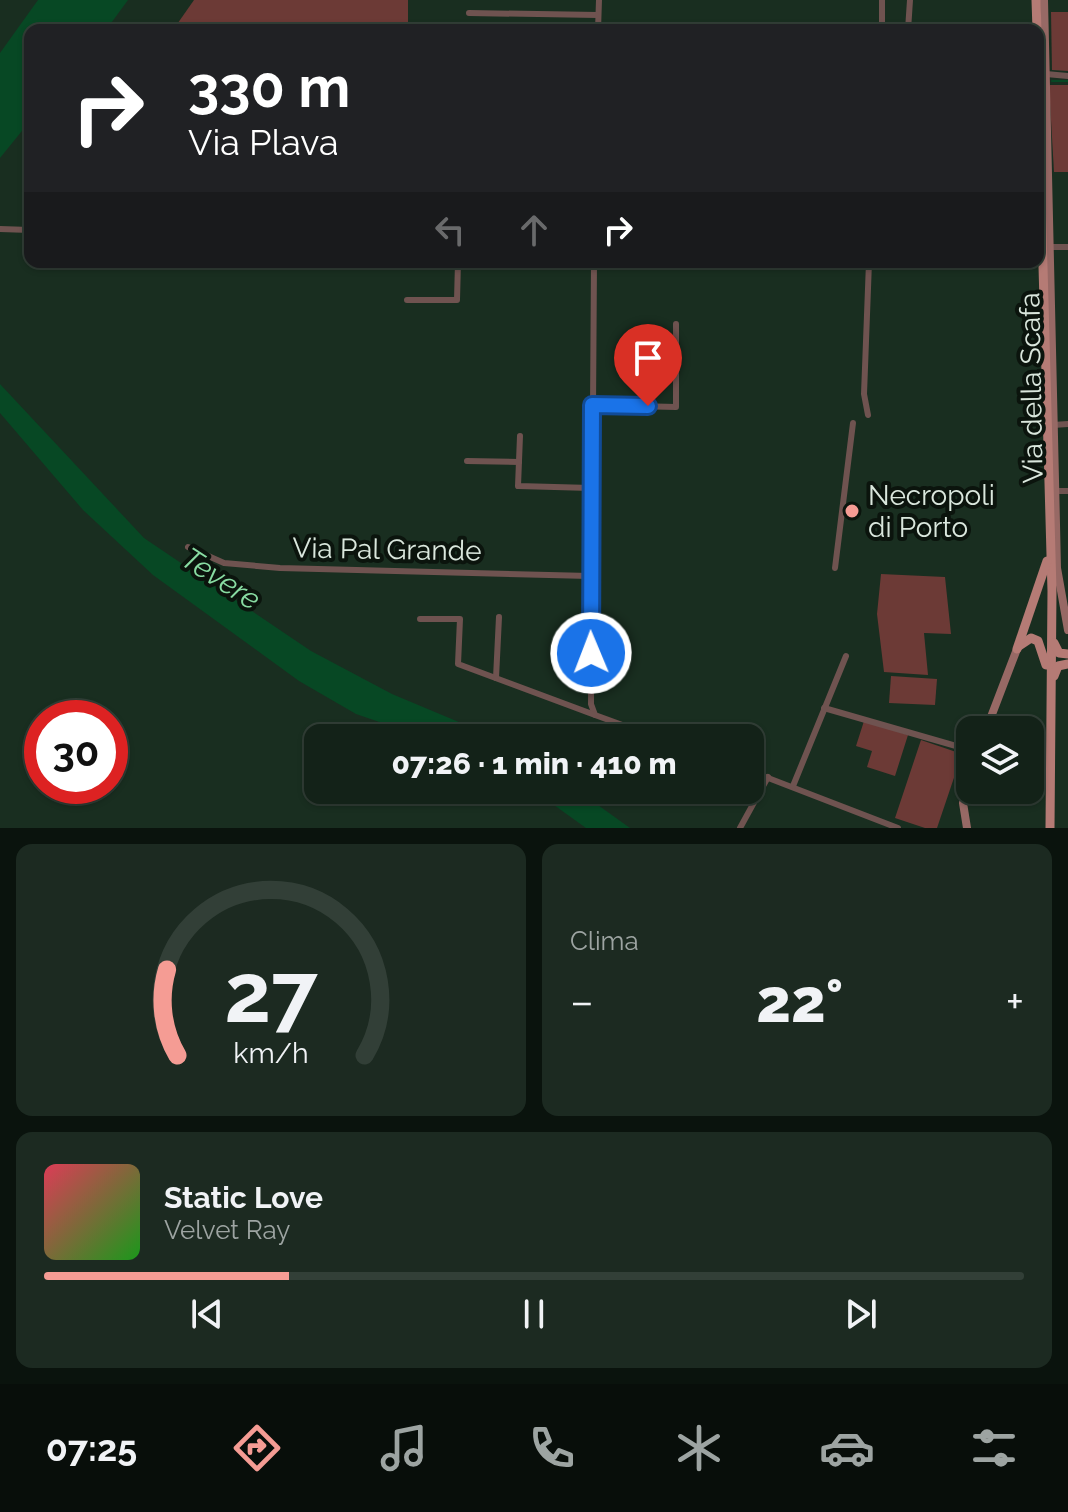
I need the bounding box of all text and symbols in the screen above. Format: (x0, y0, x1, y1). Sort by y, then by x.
text: 330 m (188, 54, 350, 120)
icon: right (56, 56, 160, 160)
text: Via Plava (188, 121, 339, 163)
icon: left (428, 208, 472, 252)
icon: ahead (512, 208, 556, 252)
icon: right (596, 208, 640, 252)
street label: Via della Scafa (1013, 292, 1050, 484)
pin (614, 324, 682, 406)
icon: arrive (626, 336, 670, 380)
place label: Necropoli di Porto (868, 479, 995, 544)
marker: Necropoli di Porto (843, 502, 861, 520)
street label: Via Pal Grande (292, 531, 482, 568)
water label: Tevere (175, 540, 267, 617)
position arrow (549, 611, 633, 695)
speed limit sign: 30 (24, 700, 128, 804)
map controls (956, 716, 1044, 804)
button: layers (956, 716, 1044, 804)
text: 07:26 · 1 min · 410 m (391, 746, 677, 781)
text: Clima (570, 926, 639, 956)
text: 27 (224, 944, 318, 1041)
text: 22° (756, 966, 843, 1036)
text: − (570, 976, 594, 1027)
text: + (1006, 976, 1024, 1027)
text: km/h (233, 1036, 309, 1070)
text: Static Love (164, 1180, 323, 1215)
text: Velvet Ray (164, 1215, 290, 1245)
icon: previous (185, 1292, 229, 1336)
icon: pause (512, 1292, 556, 1336)
icon: next (839, 1292, 883, 1336)
icon: directions (229, 1420, 285, 1476)
icon: music (376, 1420, 432, 1476)
icon: phone (524, 1420, 580, 1476)
icon: climate (671, 1420, 727, 1476)
icon: car (819, 1420, 875, 1476)
icon: filters (966, 1420, 1022, 1476)
text: 07:25 (46, 1427, 137, 1469)

